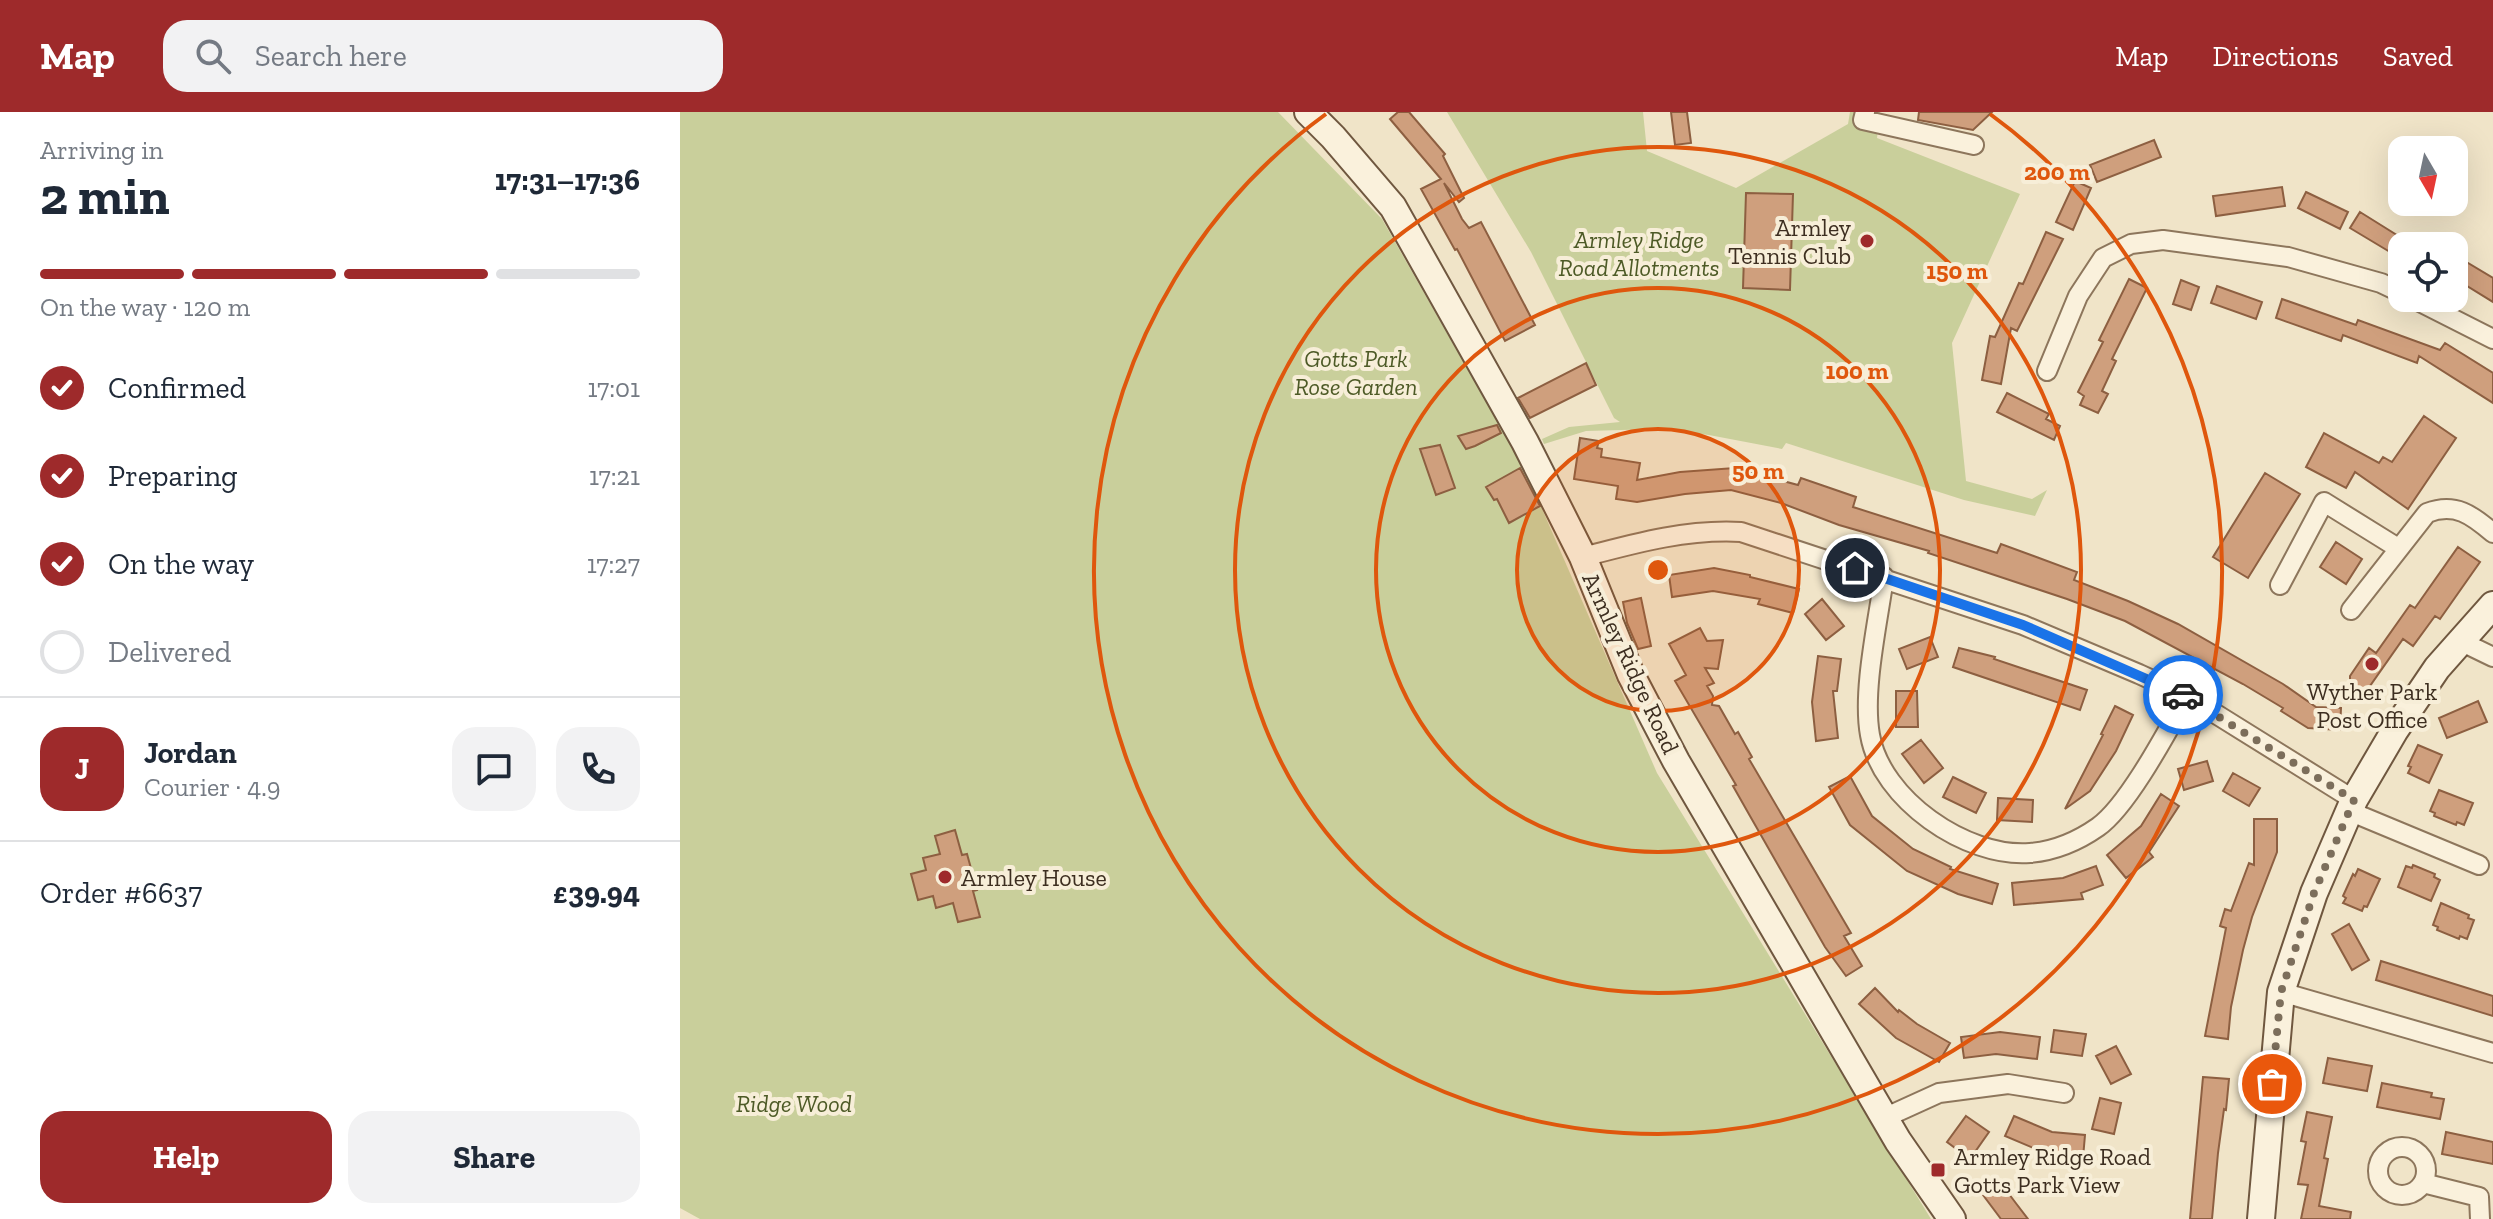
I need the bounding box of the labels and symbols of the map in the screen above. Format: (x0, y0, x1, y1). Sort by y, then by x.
north arrow (2388, 136, 2468, 216)
text: 200 m (2024, 157, 2090, 186)
place label: Armley Tennis Club (1728, 213, 1852, 270)
park label: Armley Ridge Road Allotments (1558, 225, 1720, 282)
marker: Armley Tennis Club (1858, 232, 1876, 250)
text: 150 m (1926, 256, 1988, 285)
park label: Gotts Park Rose Garden (1294, 344, 1418, 401)
text: 100 m (1826, 356, 1888, 385)
text: 50 m (1732, 456, 1784, 485)
pin (1821, 534, 1889, 602)
centre of rings (1644, 556, 1672, 584)
street label: Armley Ridge Road (1576, 568, 1686, 758)
courier (2143, 655, 2223, 735)
marker: Wyther Park Post Office (2363, 655, 2381, 673)
place label: Wyther Park Post Office (2307, 677, 2438, 734)
place label: Armley House (961, 863, 1107, 892)
marker: Armley House (936, 868, 954, 886)
pin (2238, 1050, 2306, 1118)
park label: Ridge Wood (736, 1089, 852, 1118)
place label: Armley Ridge Road Gotts Park View (1954, 1142, 2151, 1199)
marker: Armley Ridge Road Gotts Park View (1929, 1161, 1947, 1179)

